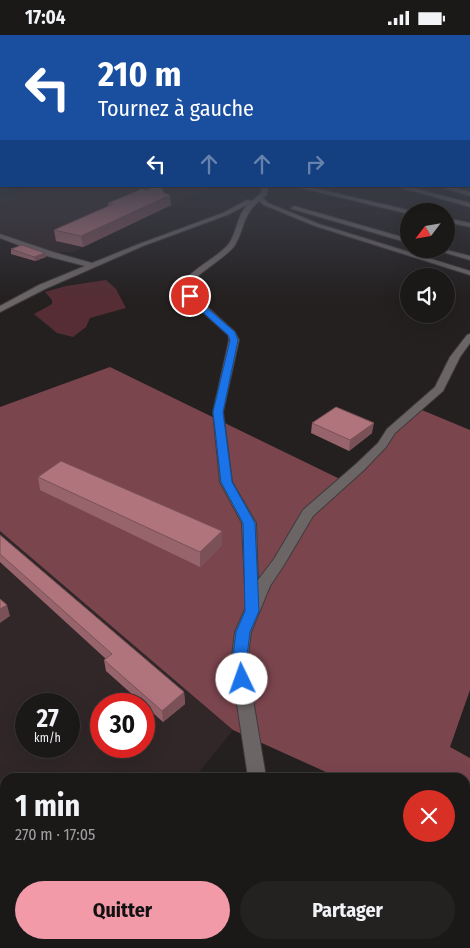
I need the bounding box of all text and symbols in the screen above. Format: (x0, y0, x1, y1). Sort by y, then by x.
text: 17:04 (25, 6, 66, 29)
text: 210 m (98, 53, 182, 95)
icon: left (15, 55, 80, 120)
text: Tournez à gauche (98, 95, 254, 122)
icon: left (142, 150, 170, 178)
icon: ahead (195, 150, 223, 178)
icon: ahead (248, 150, 276, 178)
icon: right (301, 150, 329, 178)
north arrow (400, 203, 455, 257)
map controls (400, 203, 455, 323)
button: sound (400, 268, 455, 323)
pin (169, 275, 211, 317)
icon: arrive (176, 282, 204, 310)
position arrow (215, 652, 267, 704)
speed limit sign: 30 (90, 693, 155, 758)
text: 27 (36, 704, 59, 734)
text: km/h (34, 731, 61, 745)
text: 1 min (15, 788, 80, 824)
button: close (403, 790, 455, 842)
text: 270 m · 17:05 (15, 825, 95, 844)
button: Quitter (15, 881, 230, 939)
button: Partager (240, 881, 455, 939)

